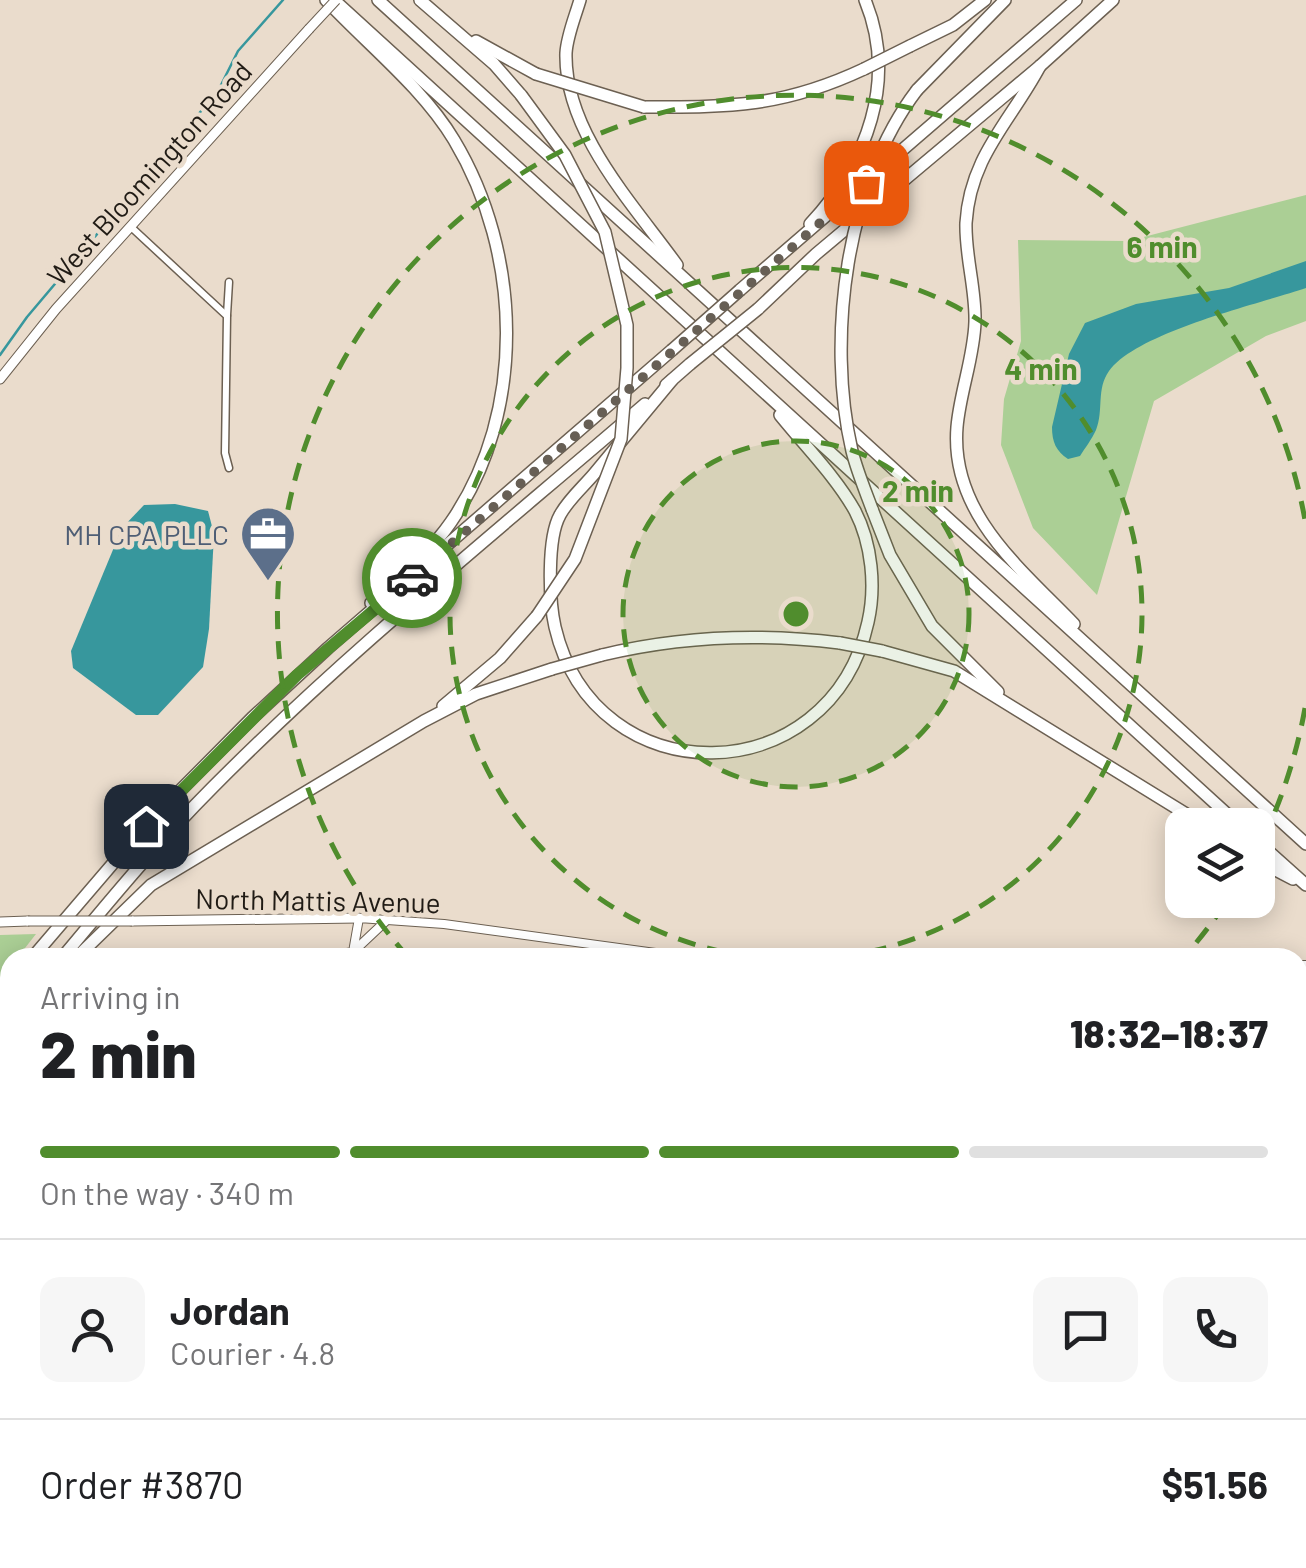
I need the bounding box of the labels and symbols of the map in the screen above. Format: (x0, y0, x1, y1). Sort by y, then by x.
street label: West Bloomington Road (39, 54, 259, 292)
pin (824, 141, 909, 226)
text: 6 min (1126, 228, 1198, 264)
text: 4 min (1004, 350, 1078, 386)
text: 2 min (882, 472, 954, 508)
office icon: MH CPA PLLC (238, 504, 298, 583)
place label: MH CPA PLLC (64, 517, 229, 551)
courier (362, 528, 462, 628)
centre of rings (778, 596, 814, 632)
pin (104, 784, 189, 869)
street label: North Mattis Avenue (195, 881, 441, 919)

